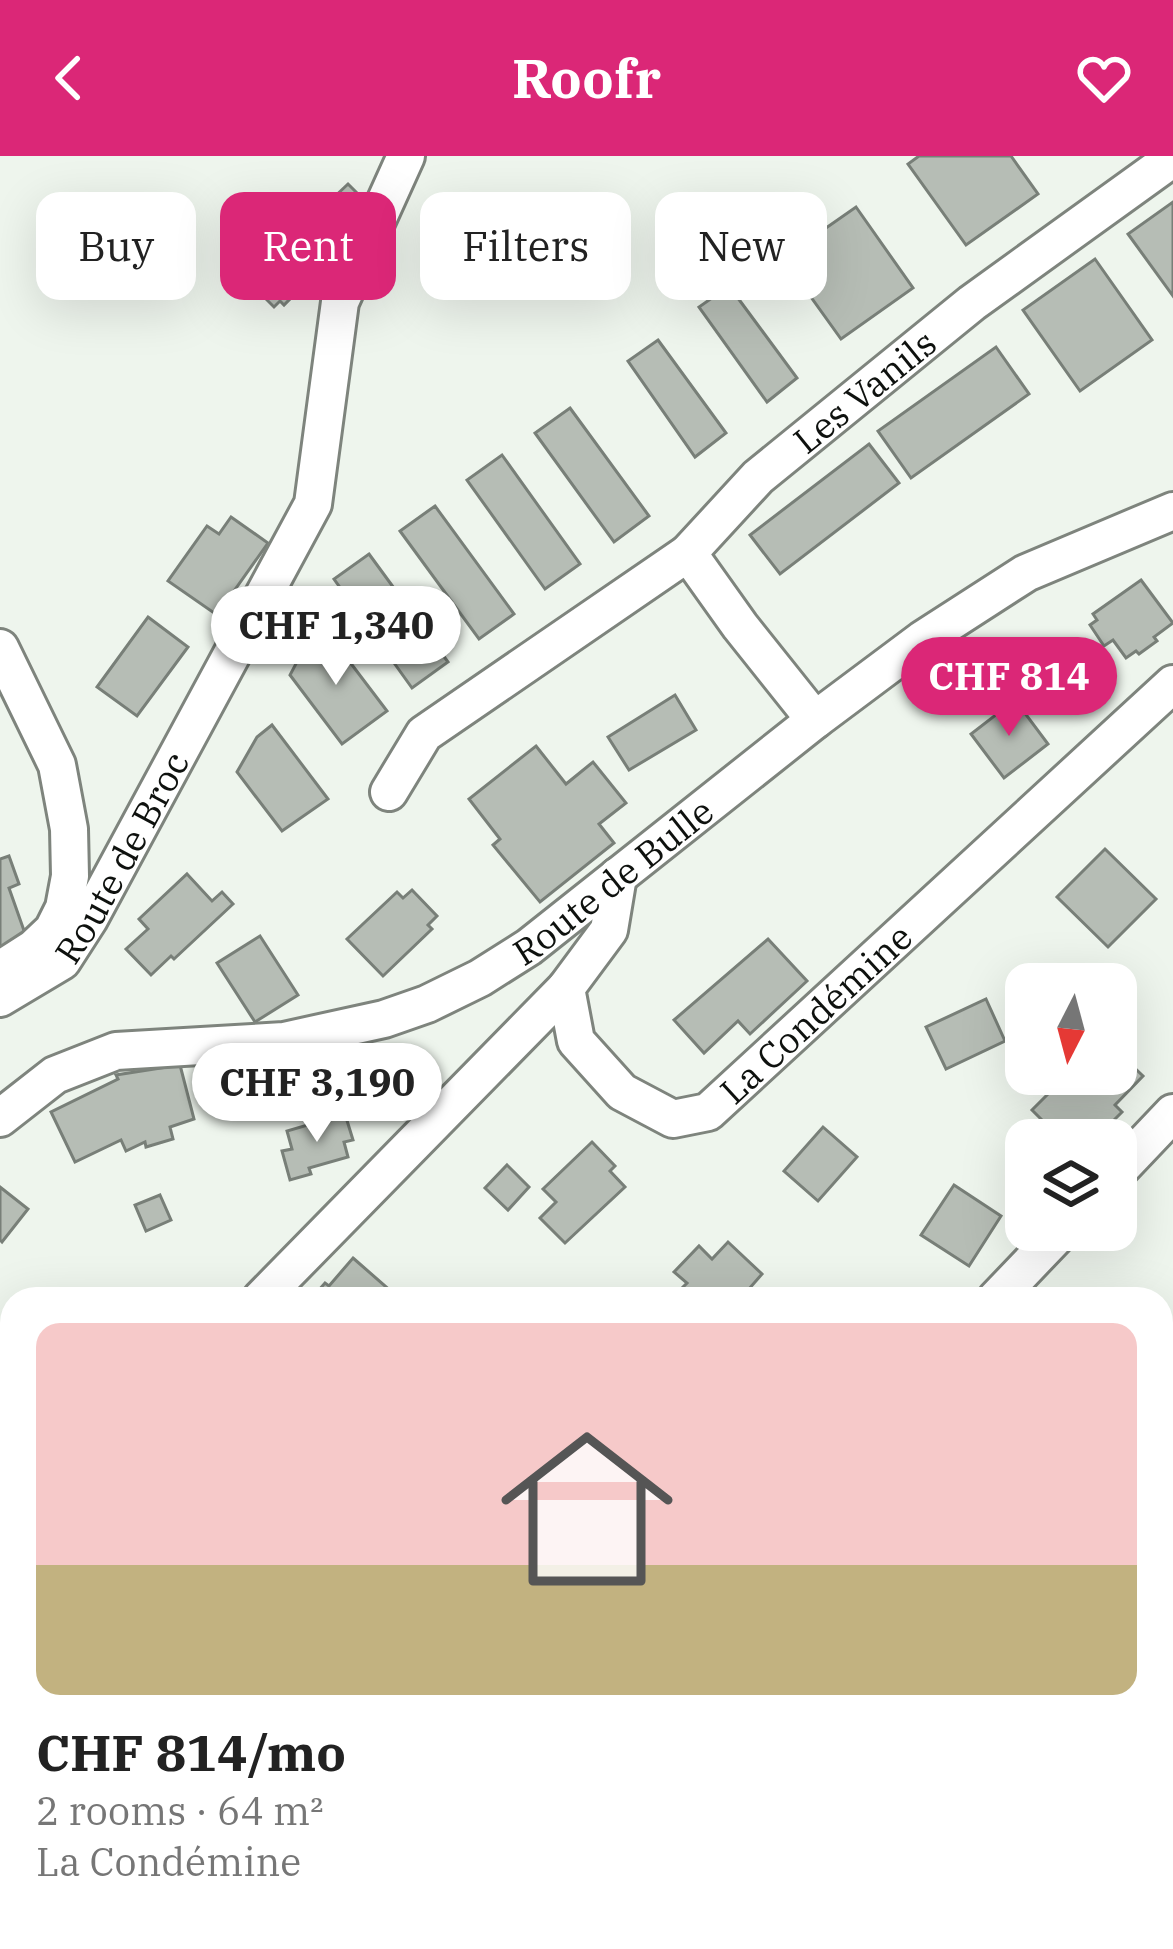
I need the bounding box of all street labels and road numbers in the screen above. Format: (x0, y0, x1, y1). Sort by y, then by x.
street label: Les Vanils (783, 319, 945, 463)
street label: Route de Broc (43, 743, 199, 972)
street label: Route de Bulle (504, 787, 722, 975)
street label: La Condémine (709, 913, 921, 1113)

